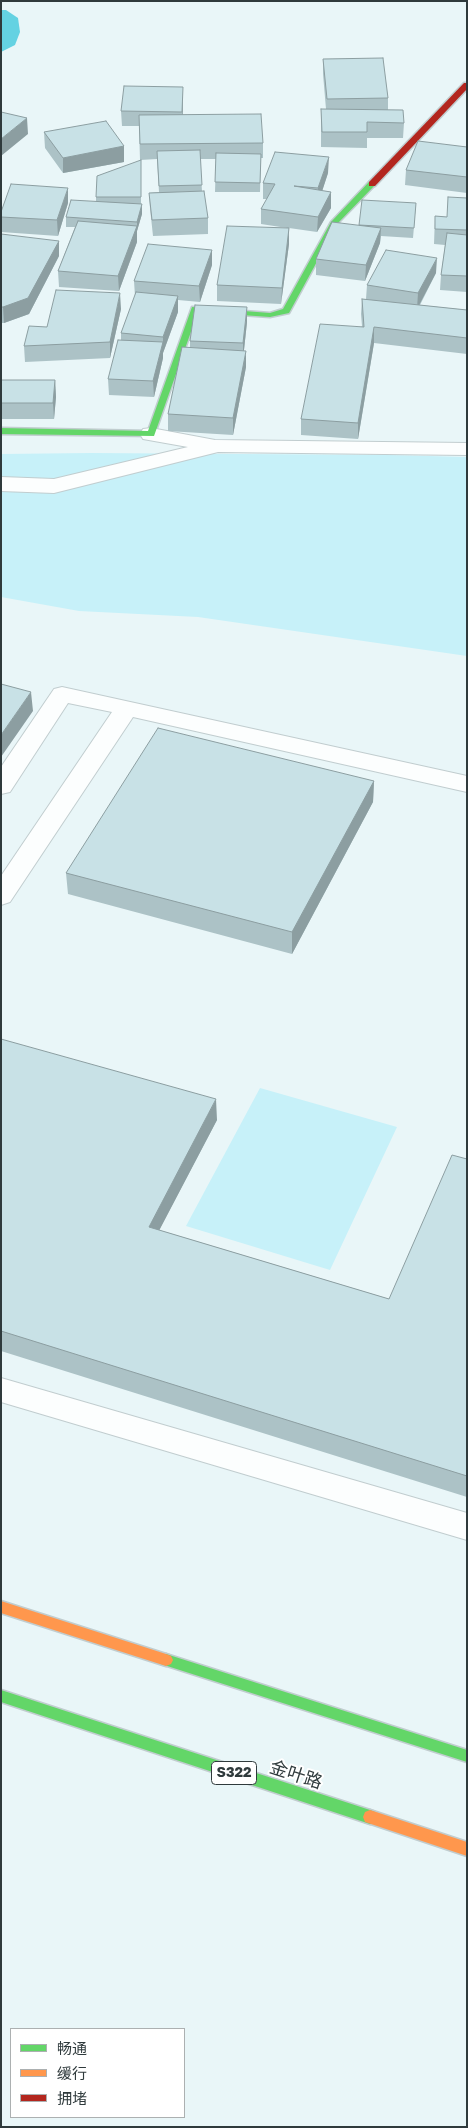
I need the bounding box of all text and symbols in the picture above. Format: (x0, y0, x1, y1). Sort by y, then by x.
street label: 金叶路 (267, 1756, 325, 1794)
road number: S322 (212, 1762, 256, 1785)
legend (10, 2028, 185, 2118)
text: 畅通 (57, 2039, 87, 2057)
text: 缓行 (57, 2064, 87, 2082)
text: 拥堵 (57, 2089, 87, 2107)

